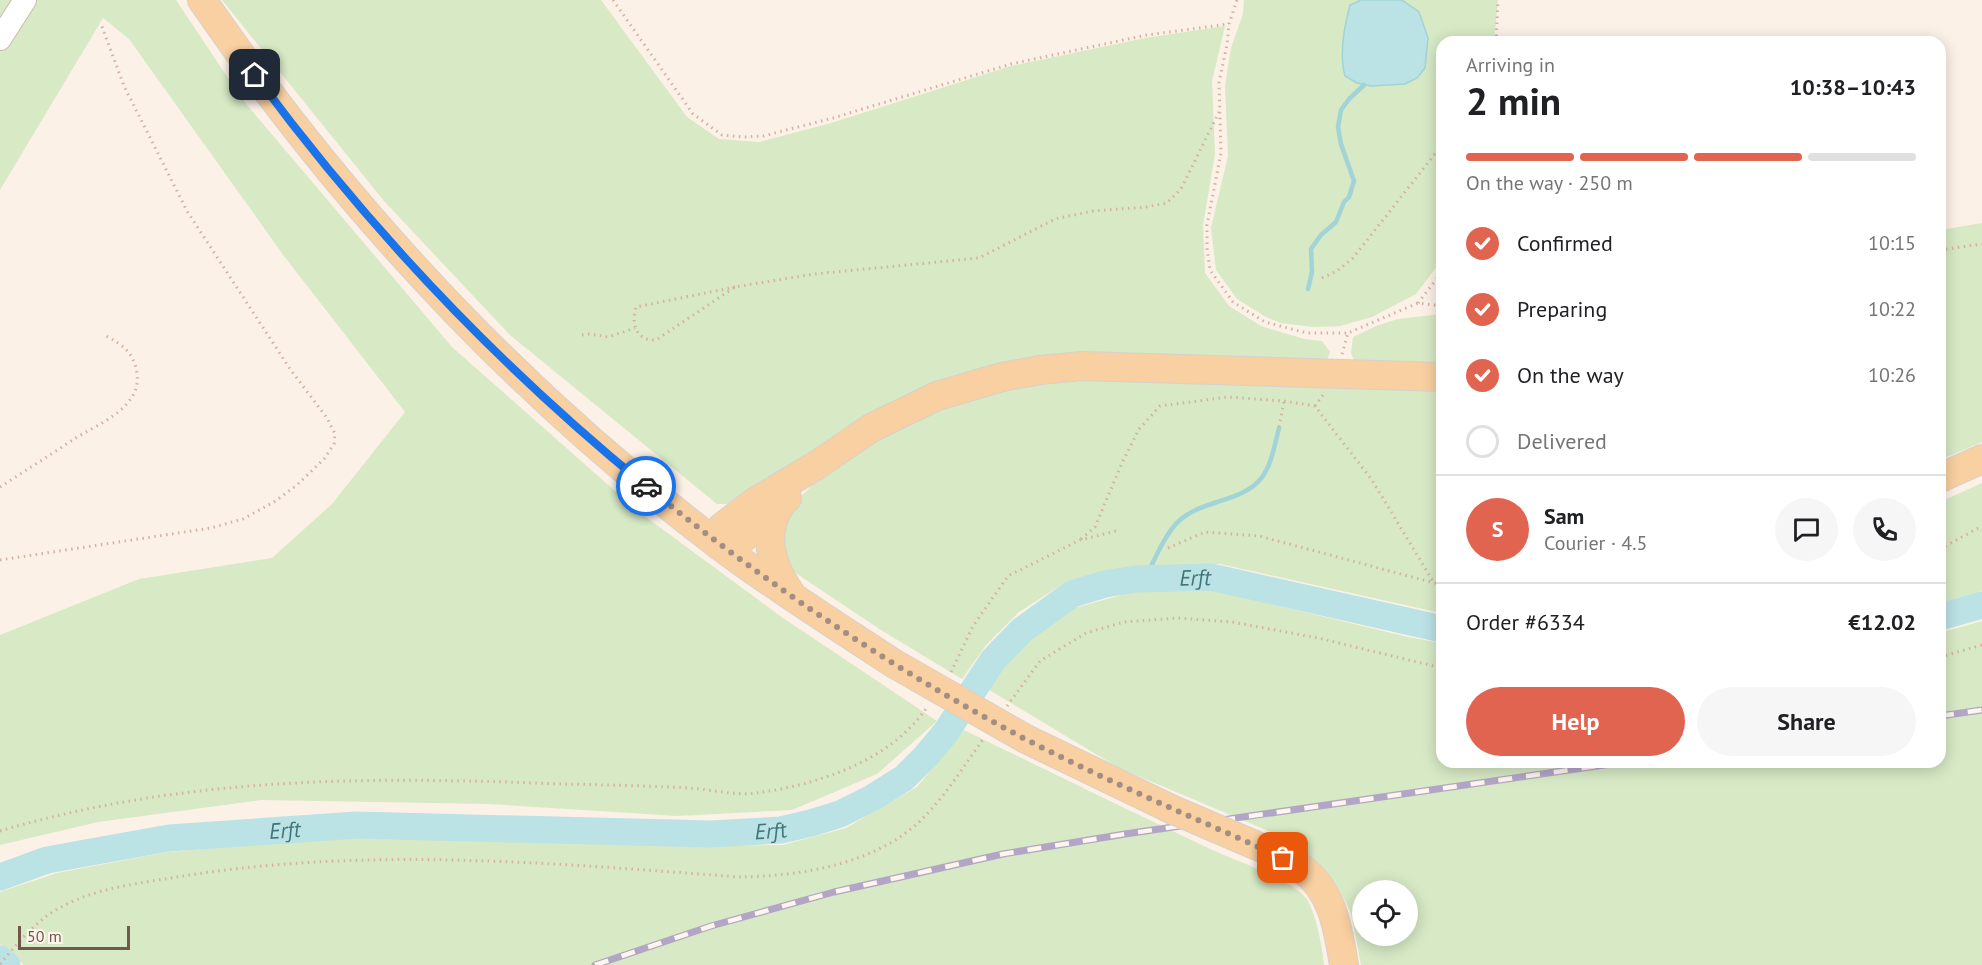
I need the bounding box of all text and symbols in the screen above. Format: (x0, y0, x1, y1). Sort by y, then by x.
pin (229, 49, 280, 100)
text: Arriving in (1466, 52, 1555, 78)
icon: home (238, 58, 271, 91)
text: 10:38–10:43 (1790, 73, 1916, 101)
text: 2 min (1466, 75, 1561, 126)
text: On the way · 250 m (1466, 170, 1633, 196)
icon: check (1466, 227, 1499, 260)
text: Confirmed (1517, 229, 1613, 257)
text: 10:15 (1868, 230, 1916, 256)
icon: check (1466, 293, 1499, 326)
text: Preparing (1517, 295, 1607, 323)
text: 10:22 (1868, 296, 1916, 322)
icon: check (1466, 359, 1499, 392)
text: On the way (1517, 361, 1624, 389)
text: 10:26 (1868, 362, 1916, 388)
text: Delivered (1517, 427, 1607, 455)
courier (616, 456, 676, 516)
icon: car (630, 470, 663, 503)
button: chat (1775, 498, 1838, 561)
button: phone (1853, 498, 1916, 561)
text: Sam (1544, 502, 1584, 530)
text: S (1492, 515, 1503, 543)
text: Courier · 4.5 (1544, 530, 1647, 556)
water label: Erft (1179, 563, 1213, 592)
text: Order #6334 (1466, 608, 1585, 636)
text: €12.02 (1848, 608, 1916, 636)
button: Help (1466, 687, 1685, 756)
button: Share (1697, 687, 1916, 756)
water label: Erft (268, 815, 303, 845)
water label: Erft (754, 815, 790, 845)
pin (1257, 832, 1308, 883)
icon: bag (1266, 841, 1299, 874)
map controls (1352, 880, 1418, 946)
button: locate (1352, 880, 1418, 946)
scale bar (18, 923, 130, 950)
text: 50 m (27, 926, 62, 946)

